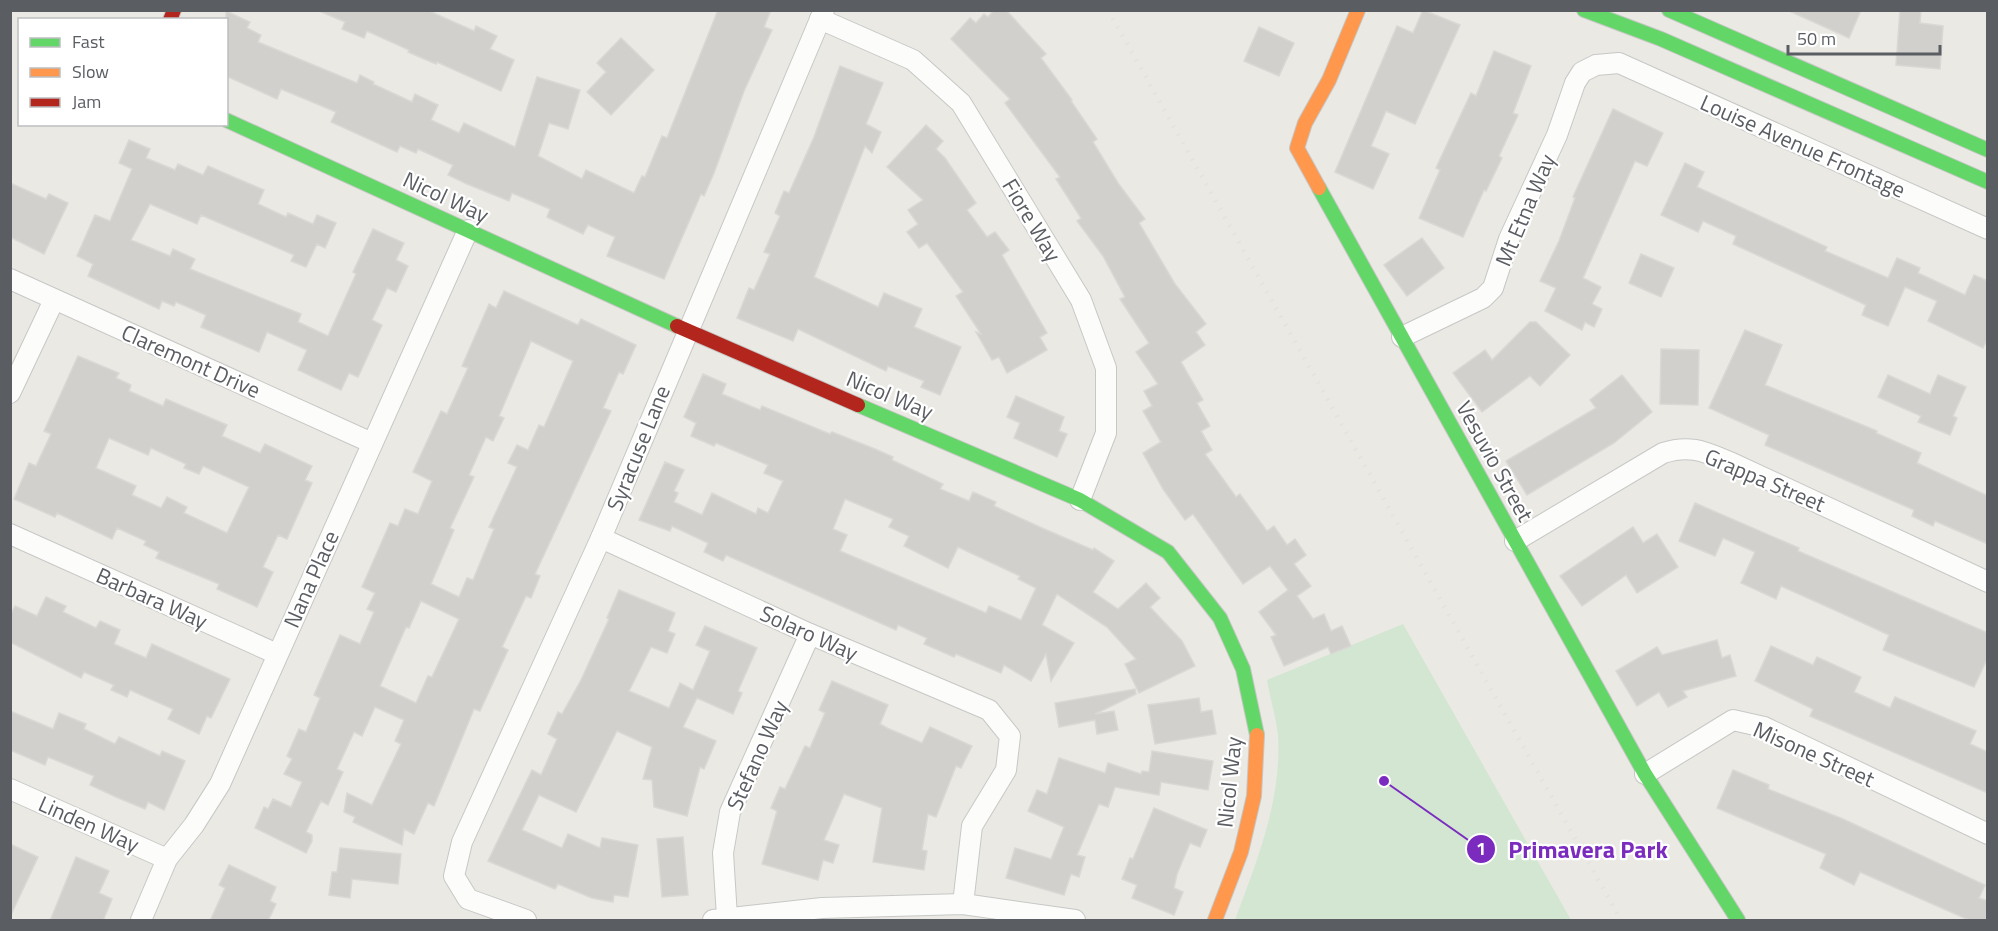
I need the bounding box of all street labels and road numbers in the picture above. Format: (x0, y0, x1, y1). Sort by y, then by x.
street label: Louise Avenue Frontage (1695, 85, 1911, 207)
street label: Mt Etna Way (1486, 148, 1564, 271)
street label: Nicol Way (397, 162, 495, 232)
street label: Fiore Way (994, 172, 1070, 269)
street label: Claremont Drive (116, 315, 266, 407)
street label: Nicol Way (841, 361, 939, 429)
street label: Syracuse Lane (597, 380, 679, 516)
street label: Vesuvio Street (1448, 394, 1542, 528)
street label: Grappa Street (1699, 439, 1831, 521)
street label: Nana Place (274, 525, 348, 633)
street label: Barbara Way (91, 558, 214, 638)
street label: Solaro Way (754, 596, 864, 670)
street label: Stefano Way (718, 694, 797, 816)
street label: Misone Street (1748, 712, 1880, 796)
street label: Nicol Way (1207, 734, 1251, 829)
street label: Linden Way (33, 787, 145, 861)

